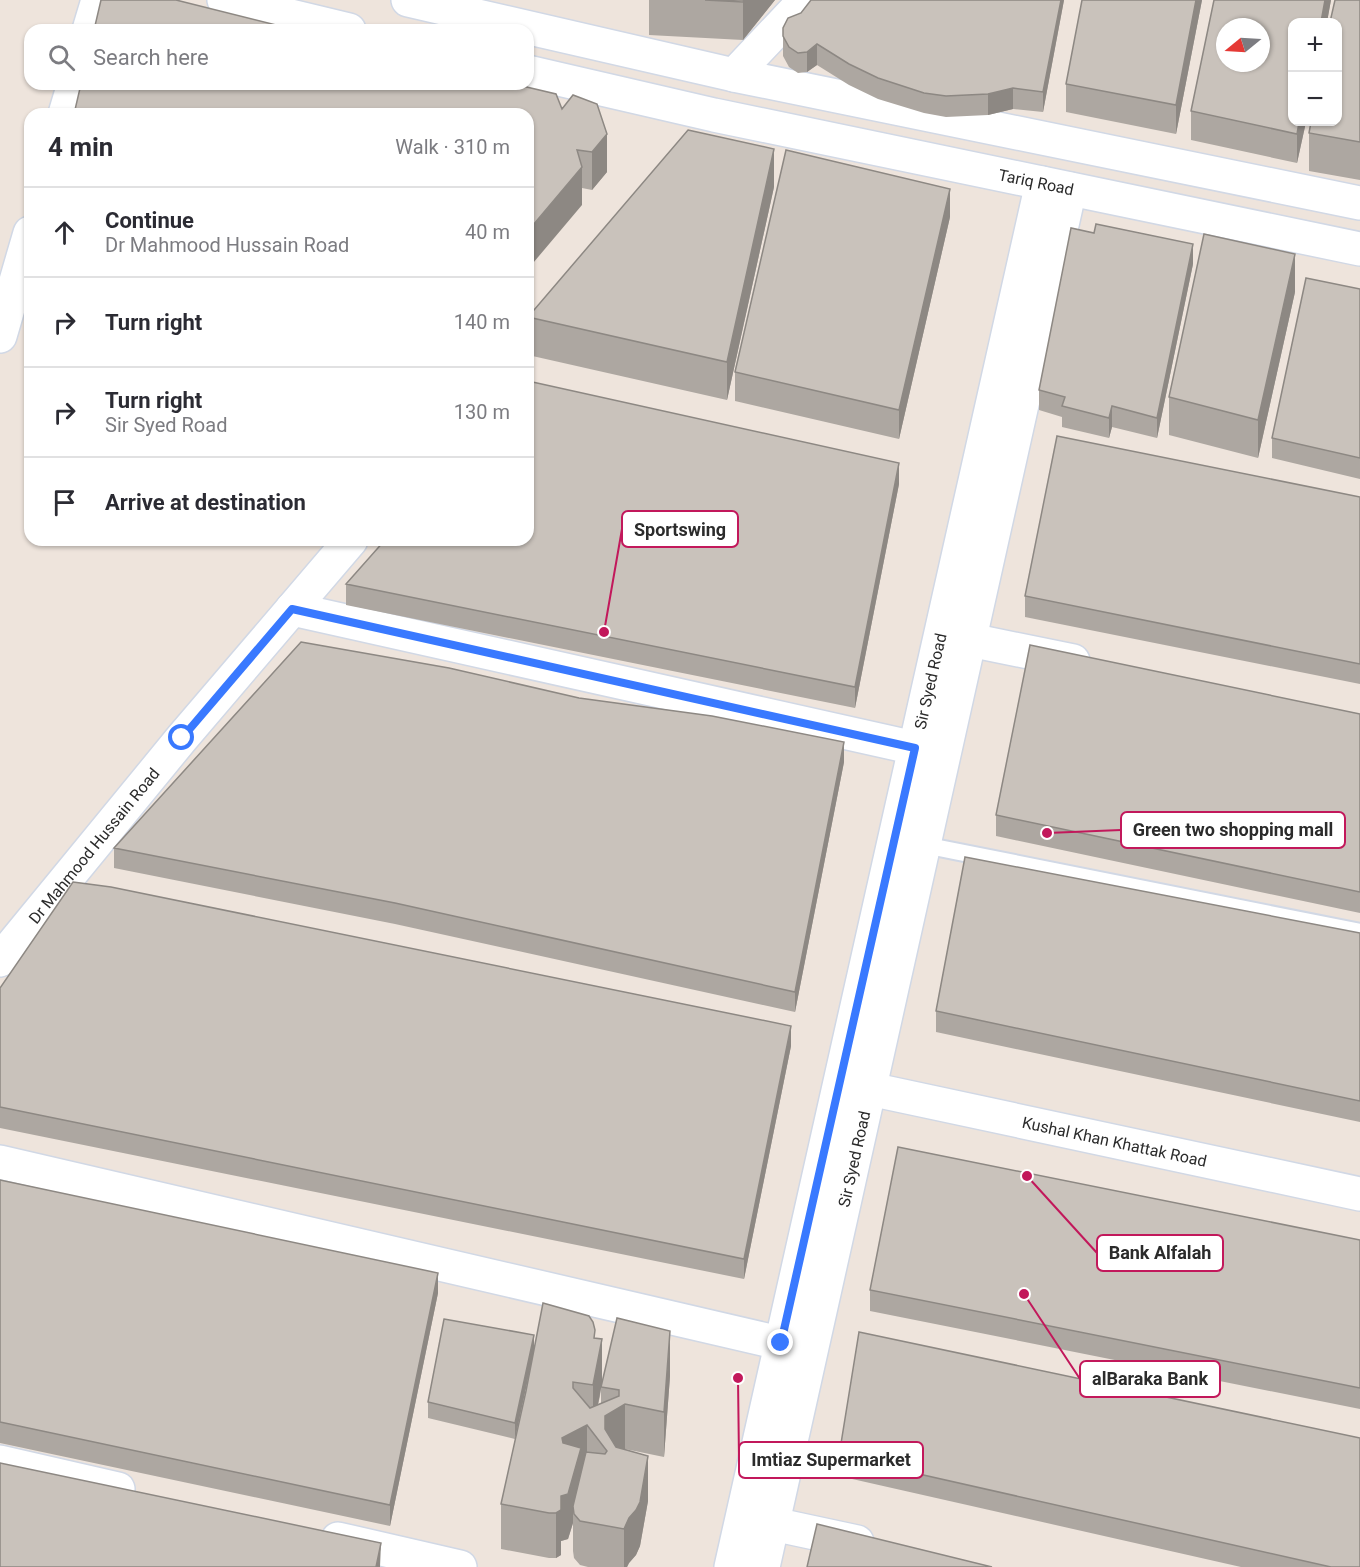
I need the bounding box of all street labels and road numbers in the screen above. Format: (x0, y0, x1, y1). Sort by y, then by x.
street label: Tariq Road (997, 165, 1076, 199)
street label: Sir Syed Road (910, 631, 950, 731)
street label: Dr Mahmood Hussain Road (24, 764, 163, 927)
street label: Sir Syed Road (834, 1109, 874, 1209)
street label: Kushal Khan Khattak Road (1020, 1112, 1208, 1170)

